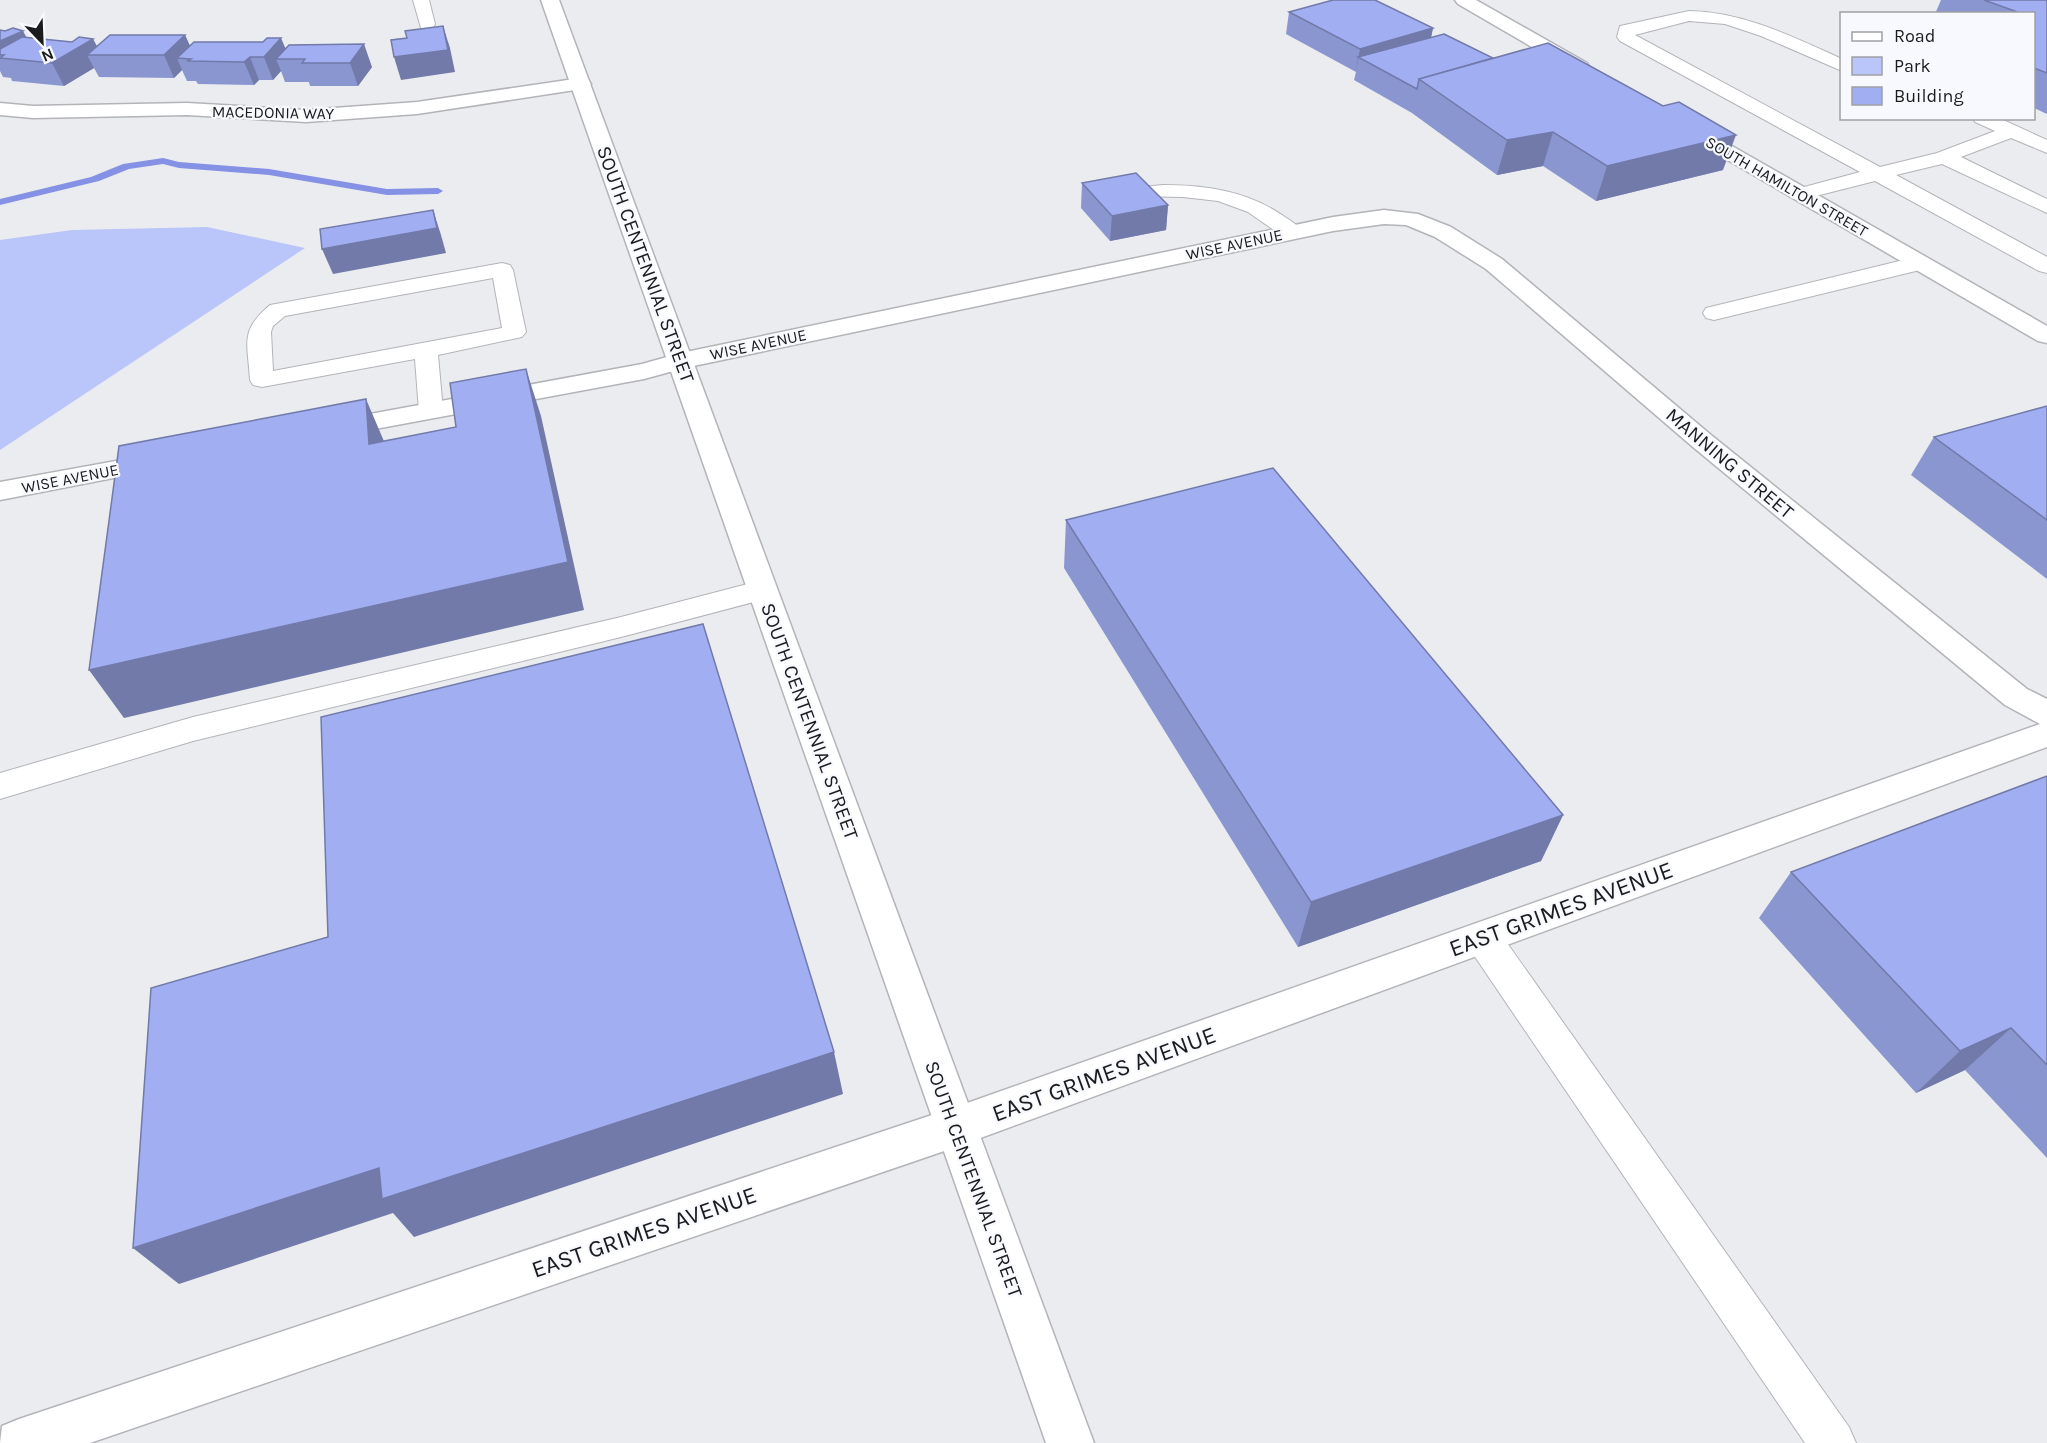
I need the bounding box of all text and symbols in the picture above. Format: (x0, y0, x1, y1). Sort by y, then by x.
north arrow (12, 12, 72, 72)
legend (1840, 12, 2035, 120)
text: Road (1894, 25, 1935, 47)
text: N (39, 44, 57, 66)
text: Park (1894, 55, 1931, 77)
text: Building (1894, 85, 1964, 107)
street label: MACEDONIA WAY (212, 102, 334, 123)
street label: SOUTH HAMILTON STREET (1702, 132, 1871, 241)
street label: SOUTH CENTENNIAL STREET (592, 143, 699, 386)
street label: WISE AVENUE (1184, 225, 1284, 264)
street label: WISE AVENUE (708, 325, 808, 364)
street label: MANNING STREET (1661, 403, 1798, 523)
street label: WISE AVENUE (20, 460, 120, 497)
street label: SOUTH CENTENNIAL STREET (756, 600, 863, 843)
street label: EAST GRIMES AVENUE (1445, 855, 1677, 963)
street label: EAST GRIMES AVENUE (988, 1020, 1220, 1128)
street label: SOUTH CENTENNIAL STREET (920, 1058, 1027, 1301)
street label: EAST GRIMES AVENUE (528, 1180, 760, 1284)

